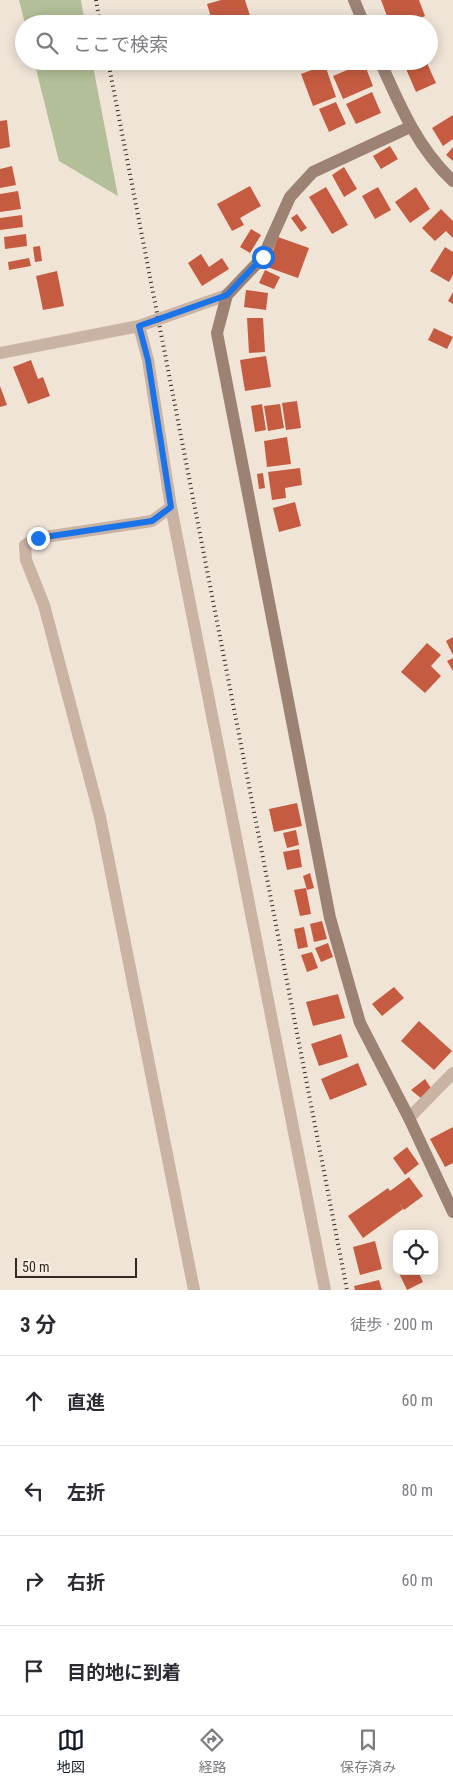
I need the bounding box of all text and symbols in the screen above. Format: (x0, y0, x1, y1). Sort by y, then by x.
search box (15, 15, 438, 70)
icon: search (33, 29, 61, 57)
text: ここで検索 (73, 33, 168, 56)
route start (252, 246, 275, 269)
route end (27, 527, 50, 550)
map controls (393, 1230, 438, 1275)
button: locate (393, 1230, 438, 1275)
scale bar (15, 1255, 138, 1278)
text: 50 m (22, 1259, 50, 1275)
text: 3 分 (20, 1313, 56, 1337)
text: 徒歩 · 200 m (350, 1315, 433, 1334)
icon: ahead (20, 1387, 48, 1415)
text: 直進 (67, 1391, 105, 1414)
text: 60 m (401, 1391, 433, 1410)
icon: left (20, 1477, 48, 1505)
text: 左折 (67, 1481, 105, 1504)
text: 80 m (401, 1481, 433, 1500)
icon: right (20, 1567, 48, 1595)
text: 右折 (67, 1571, 105, 1594)
text: 60 m (401, 1571, 433, 1590)
icon: arrive (20, 1657, 48, 1685)
text: 目的地に到着 (67, 1661, 181, 1684)
tab: 地図 (57, 1726, 85, 1776)
tab: 経路 (198, 1726, 226, 1776)
tab: 保存済み (340, 1726, 396, 1776)

